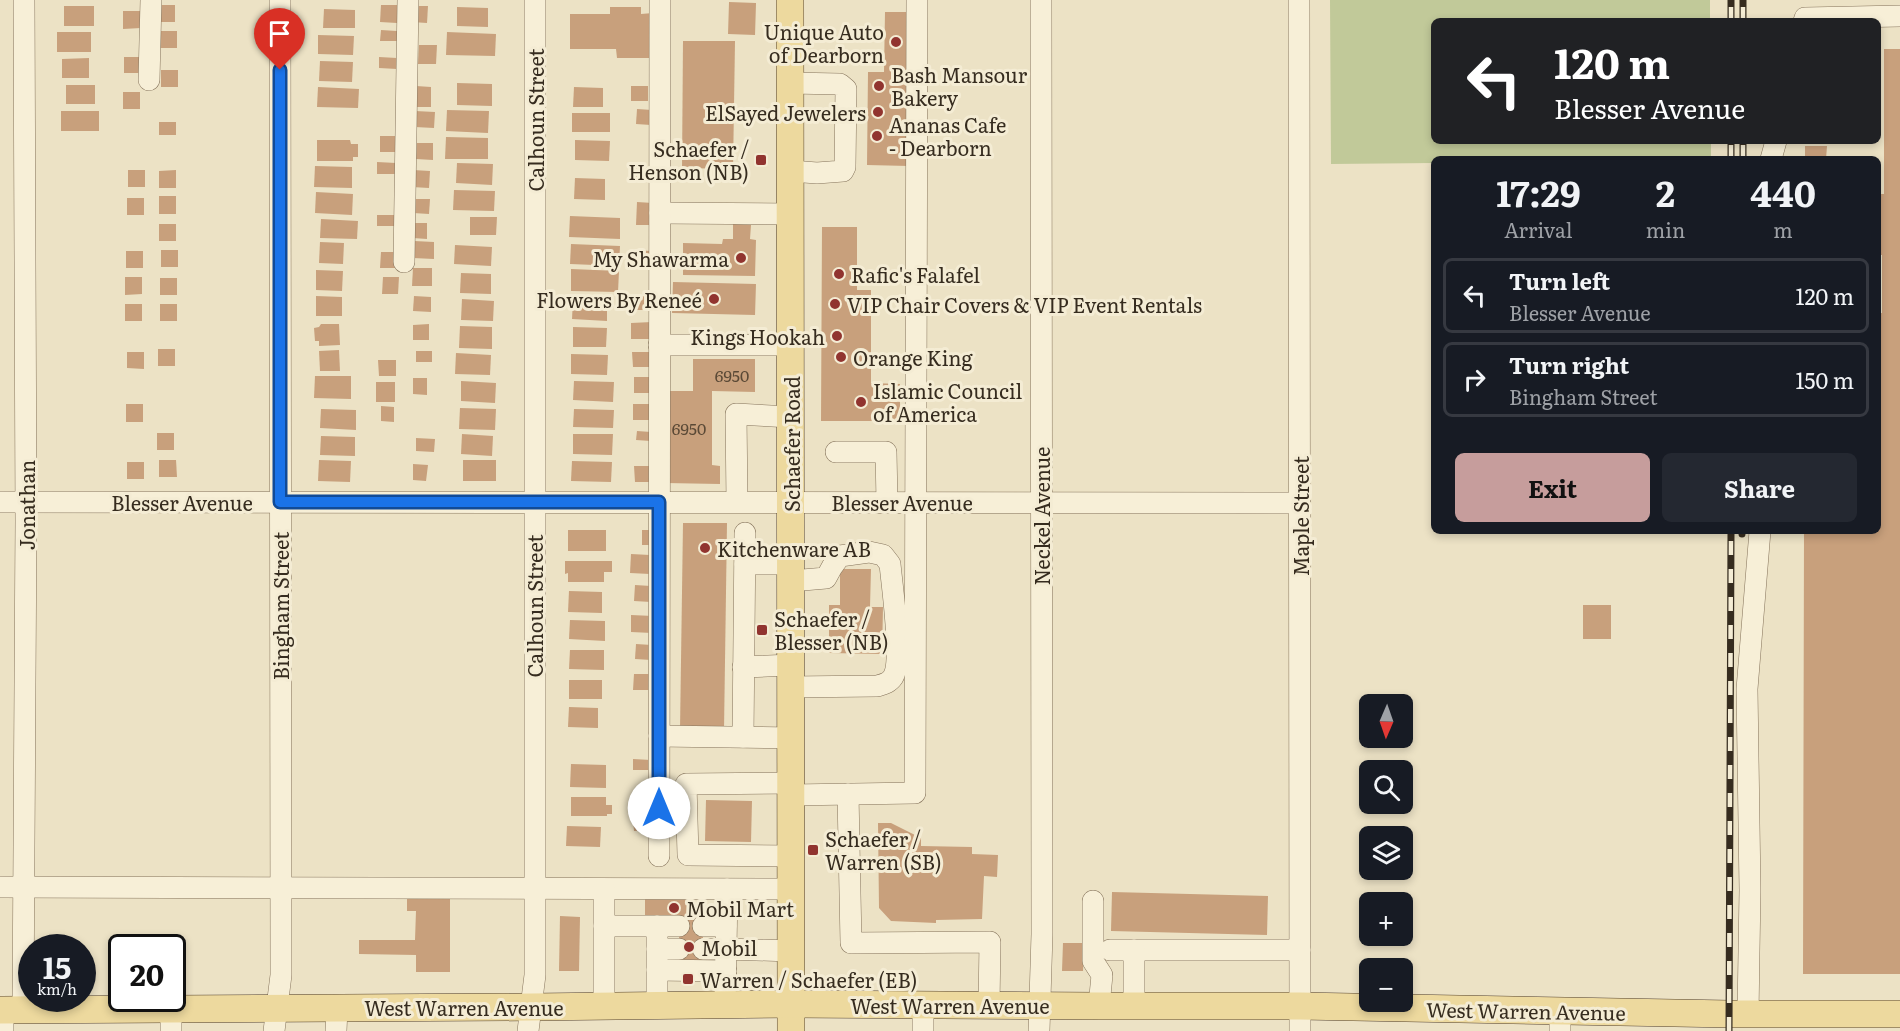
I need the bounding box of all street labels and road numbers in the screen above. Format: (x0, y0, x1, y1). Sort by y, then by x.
street label: Calhoun Street (520, 48, 550, 192)
street label: Schaefer Road (776, 376, 806, 512)
street label: Neckel Avenue (1026, 447, 1056, 585)
street label: Maple Street (1285, 456, 1315, 576)
street label: Jonathan (11, 460, 41, 550)
street label: Blesser Avenue (111, 487, 253, 517)
street label: Blesser Avenue (831, 487, 973, 517)
street label: Bingham Street (265, 532, 295, 680)
street label: Calhoun Street (519, 534, 549, 678)
street label: West Warren Avenue (850, 990, 1050, 1020)
street label: West Warren Avenue (364, 992, 564, 1022)
street label: West Warren Avenue (1426, 993, 1626, 1027)

